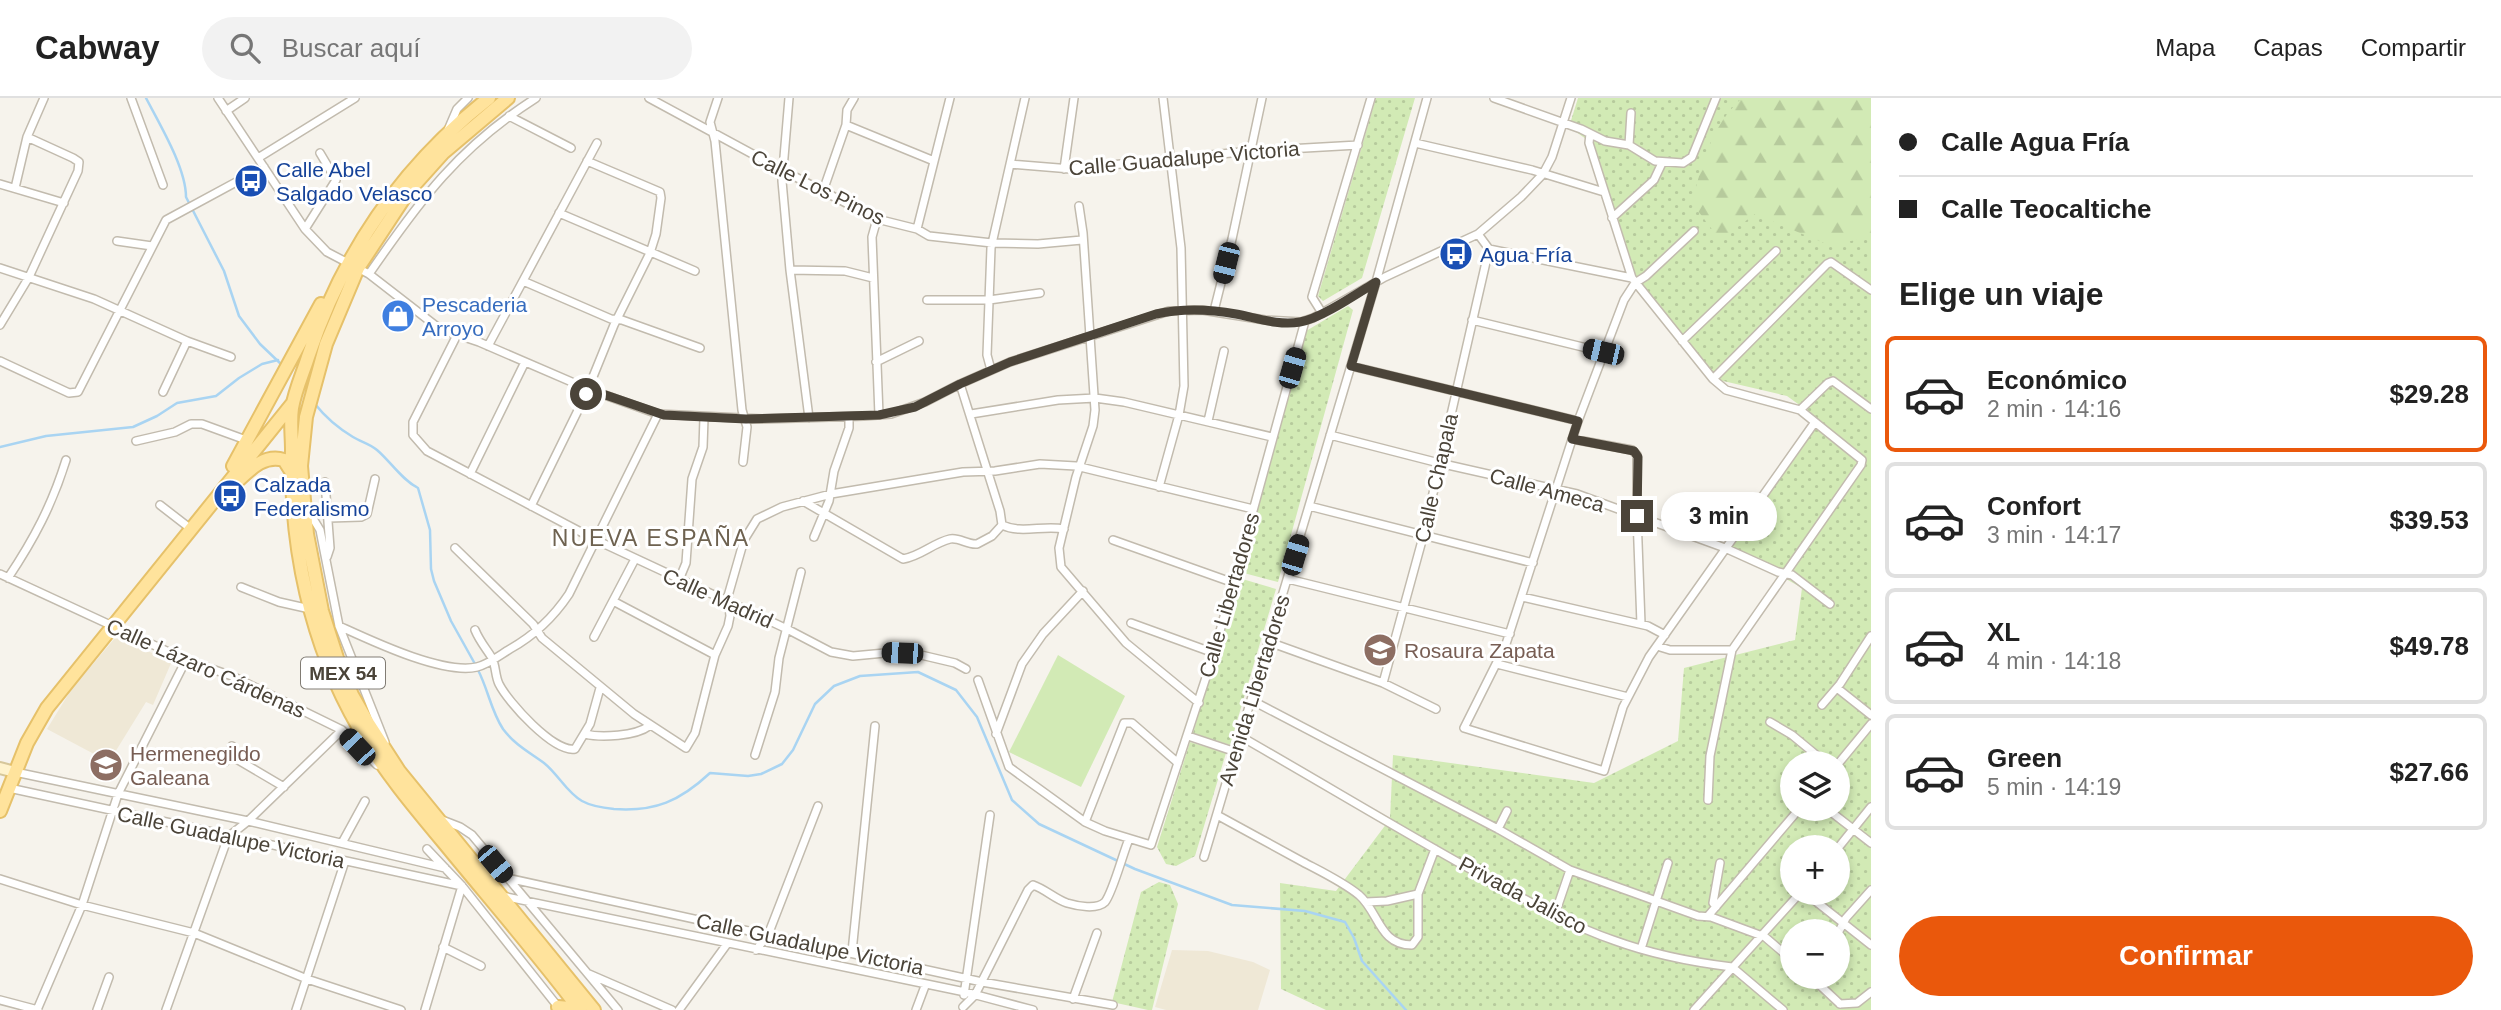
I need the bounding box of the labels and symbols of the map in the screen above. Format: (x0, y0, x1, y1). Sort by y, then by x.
street label: Calle Guadalupe Victoria (1067, 136, 1301, 180)
street label: Calle Los Pinos (747, 145, 889, 229)
place label: Calle Abel Salgado Velasco (276, 158, 432, 205)
bus stop icon: Calle Abel Salgado Velasco (232, 162, 270, 200)
bus stop icon: Agua Fría (1437, 235, 1475, 273)
car (1211, 240, 1242, 286)
place label: Agua Fría (1480, 243, 1573, 266)
place label: Pescaderia Arroyo (422, 293, 527, 340)
shop icon: Pescaderia Arroyo (379, 297, 417, 335)
car (1581, 337, 1626, 367)
car (1277, 345, 1308, 391)
route start (570, 378, 602, 410)
street label: Calle Chapala (1410, 411, 1462, 545)
street label: Calle Ameca (1487, 464, 1607, 516)
place label: Calzada Federalismo (254, 473, 370, 520)
bus stop icon: Calzada Federalismo (211, 477, 249, 515)
callout: 3 min (1662, 492, 1777, 540)
route end (1621, 500, 1653, 532)
street label: Calle Libertadores (1194, 510, 1264, 680)
district label: NUEVA ESPAÑA (552, 525, 750, 551)
car (1279, 532, 1312, 578)
street label: Calle Madrid (659, 564, 777, 632)
street label: Avenida Libertadores (1214, 592, 1294, 788)
street label: Calle Lázaro Cárdenas (103, 614, 309, 722)
school or university icon: Rosaura Zapata (1361, 631, 1399, 669)
place label: Rosaura Zapata (1404, 639, 1555, 662)
car (881, 642, 924, 664)
road number: MEX 54 (301, 658, 385, 688)
car (335, 724, 380, 770)
place label: Hermenegildo Galeana (130, 742, 261, 789)
school or university icon: Hermenegildo Galeana (87, 746, 125, 784)
street label: Calle Guadalupe Victoria (115, 802, 347, 872)
car (474, 841, 517, 887)
street label: Privada Jalisco (1455, 852, 1591, 938)
street label: Calle Guadalupe Victoria (694, 909, 926, 979)

